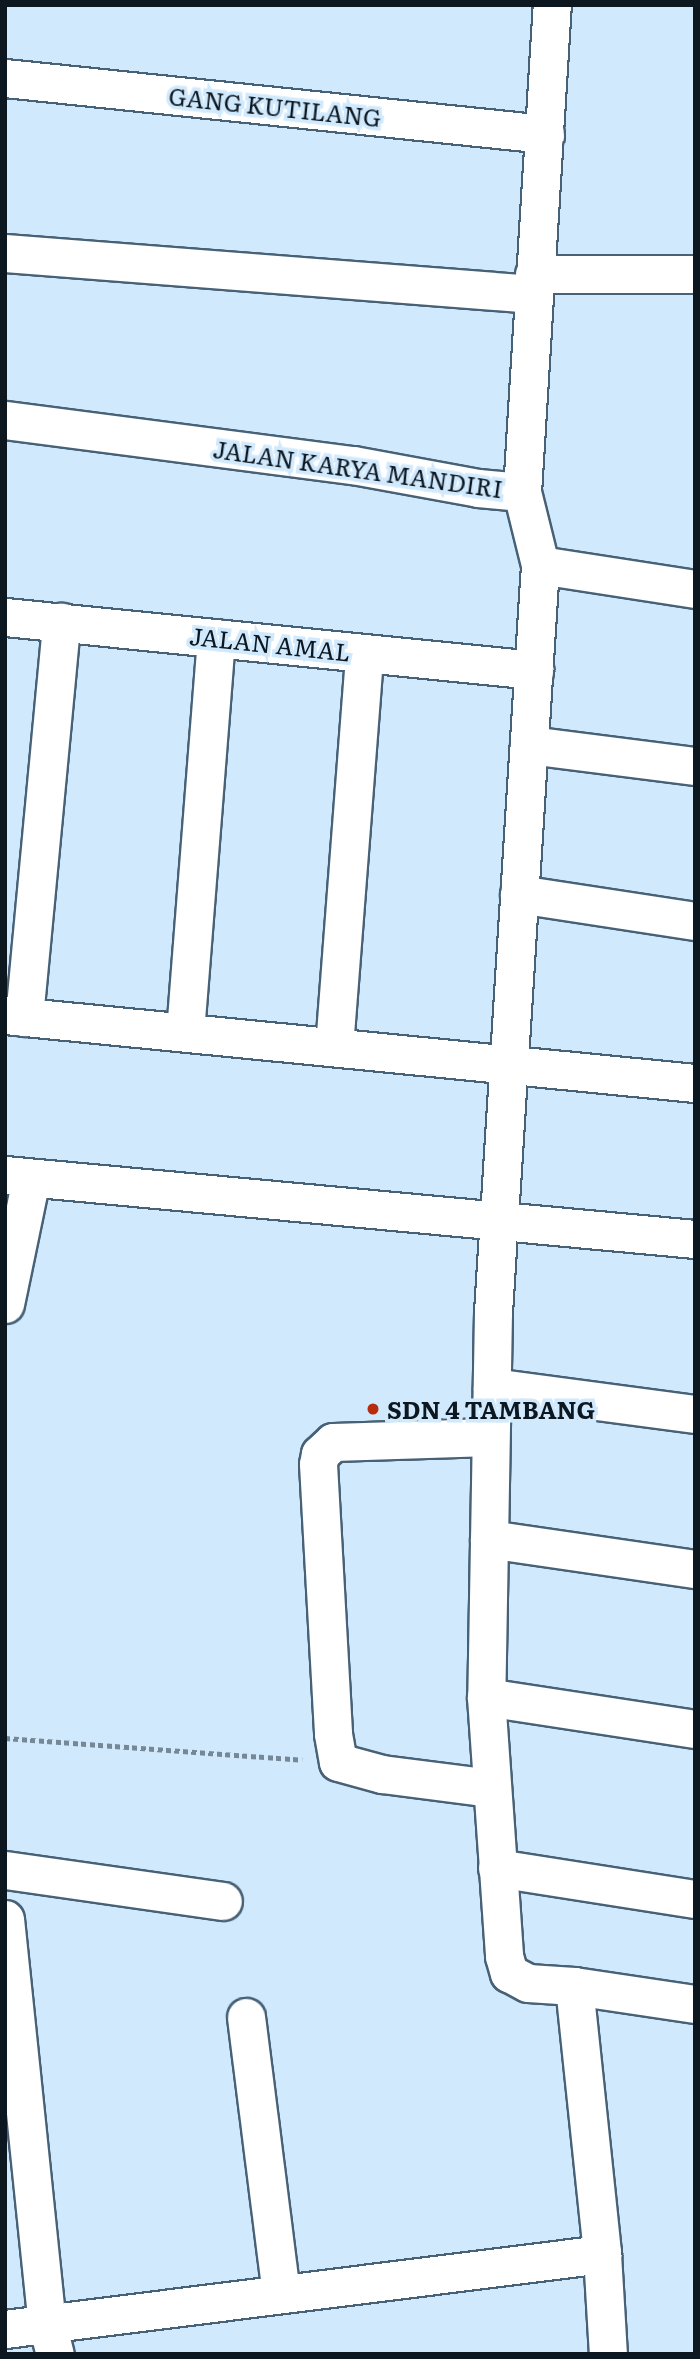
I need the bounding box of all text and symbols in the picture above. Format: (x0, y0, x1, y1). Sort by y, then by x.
street label: GANG KUTILANG (167, 81, 383, 131)
street label: JALAN KARYA MANDIRI (211, 433, 505, 503)
street label: JALAN AMAL (188, 620, 352, 666)
place label: SDN 4 TAMBANG (387, 1395, 595, 1423)
marker: SDN 4 TAMBANG (365, 1401, 381, 1417)

